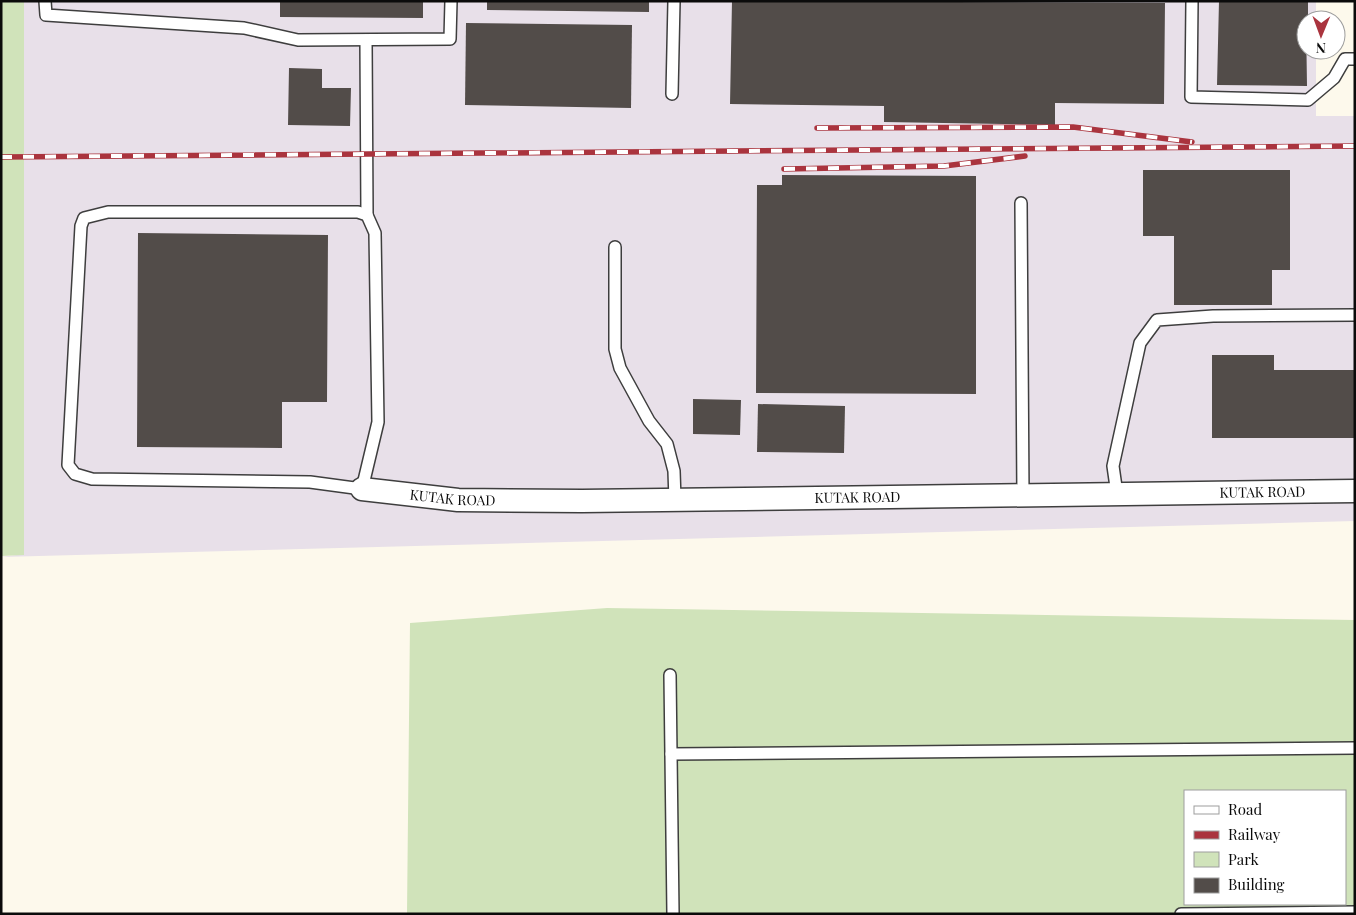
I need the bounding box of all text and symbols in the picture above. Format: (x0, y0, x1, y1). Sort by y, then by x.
north arrow (1296, 10, 1346, 60)
text: N (1316, 39, 1326, 58)
street label: KUTAK ROAD (1219, 482, 1305, 502)
street label: KUTAK ROAD (409, 485, 495, 509)
street label: KUTAK ROAD (814, 487, 900, 507)
legend (1184, 790, 1346, 905)
text: Road (1228, 799, 1262, 819)
text: Railway (1228, 824, 1281, 844)
text: Park (1228, 849, 1260, 869)
text: Building (1228, 874, 1285, 894)

